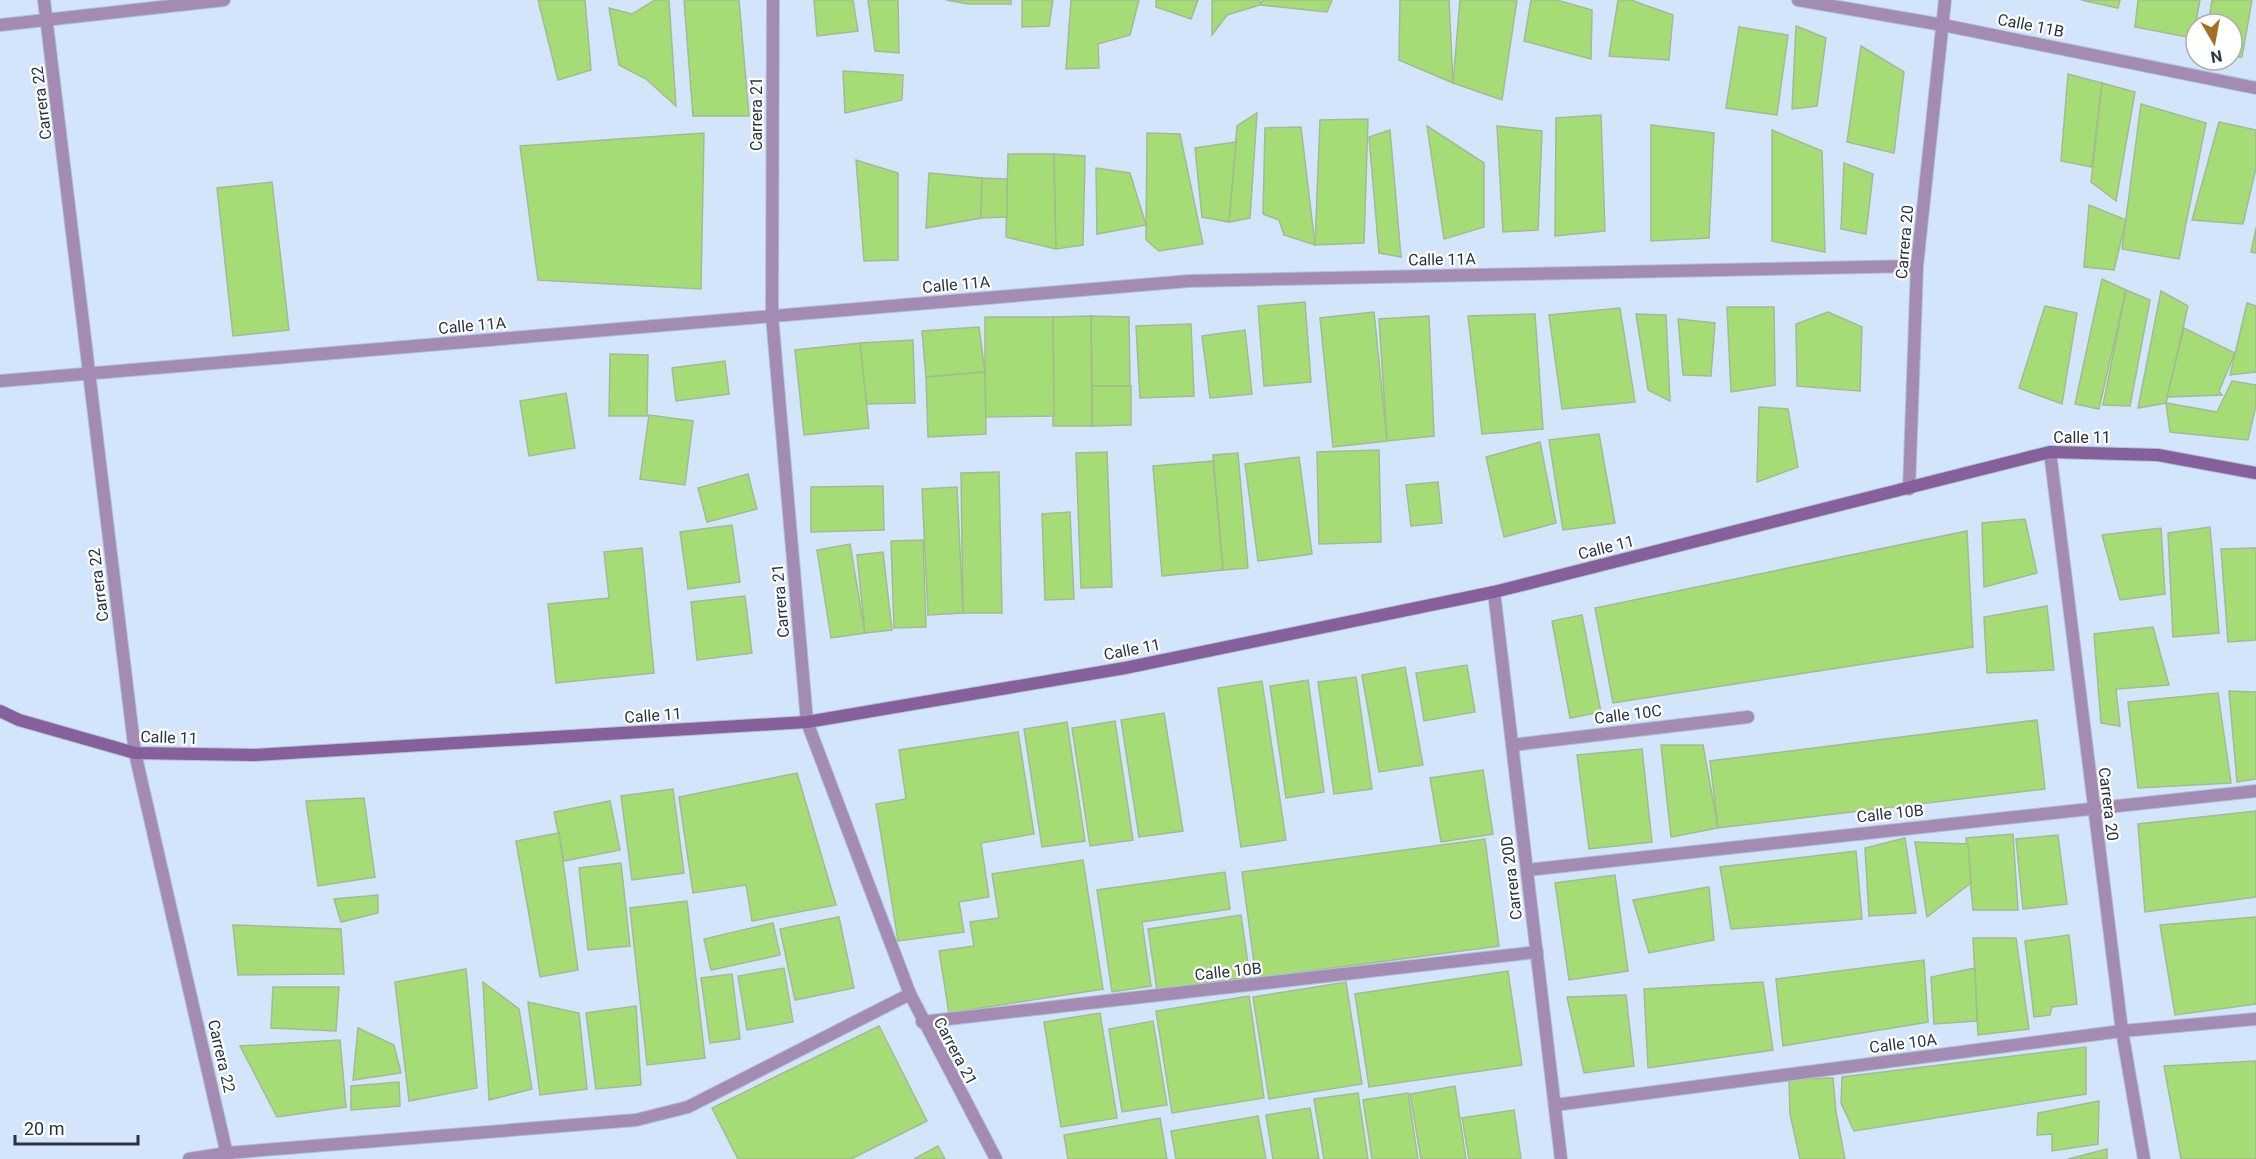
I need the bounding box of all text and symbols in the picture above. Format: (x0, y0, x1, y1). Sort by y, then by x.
street label: Calle 11B (1996, 10, 2066, 41)
north arrow (2184, 12, 2244, 72)
text: N (2209, 46, 2224, 67)
street label: Carrera 22 (28, 65, 55, 141)
street label: Carrera 21 (747, 77, 766, 151)
street label: Carrera 20 (1892, 204, 1917, 280)
street label: Calle 11A (1408, 249, 1477, 270)
street label: Calle 11A (921, 272, 991, 297)
street label: Calle 11A (437, 313, 507, 338)
street label: Calle 11 (2053, 428, 2111, 447)
street label: Calle 11 (1576, 531, 1636, 564)
street label: Carrera 22 (85, 547, 112, 623)
street label: Carrera 21 (768, 563, 793, 639)
street label: Calle 11 (1102, 635, 1162, 664)
street label: Calle 10C (1593, 701, 1663, 728)
street label: Calle 11 (624, 704, 682, 727)
street label: Calle 11 (140, 727, 198, 748)
street label: Carrera 20 (2095, 766, 2122, 842)
street label: Calle 10B (1856, 801, 1925, 826)
street label: Carrera 20D (1497, 835, 1526, 921)
street label: Calle 10B (1194, 959, 1263, 984)
street label: Carrera 21 (930, 1014, 981, 1088)
street label: Carrera 22 (204, 1018, 239, 1094)
street label: Calle 10A (1868, 1030, 1938, 1057)
scale bar (15, 1108, 138, 1146)
text: 20 m (24, 1118, 64, 1139)

